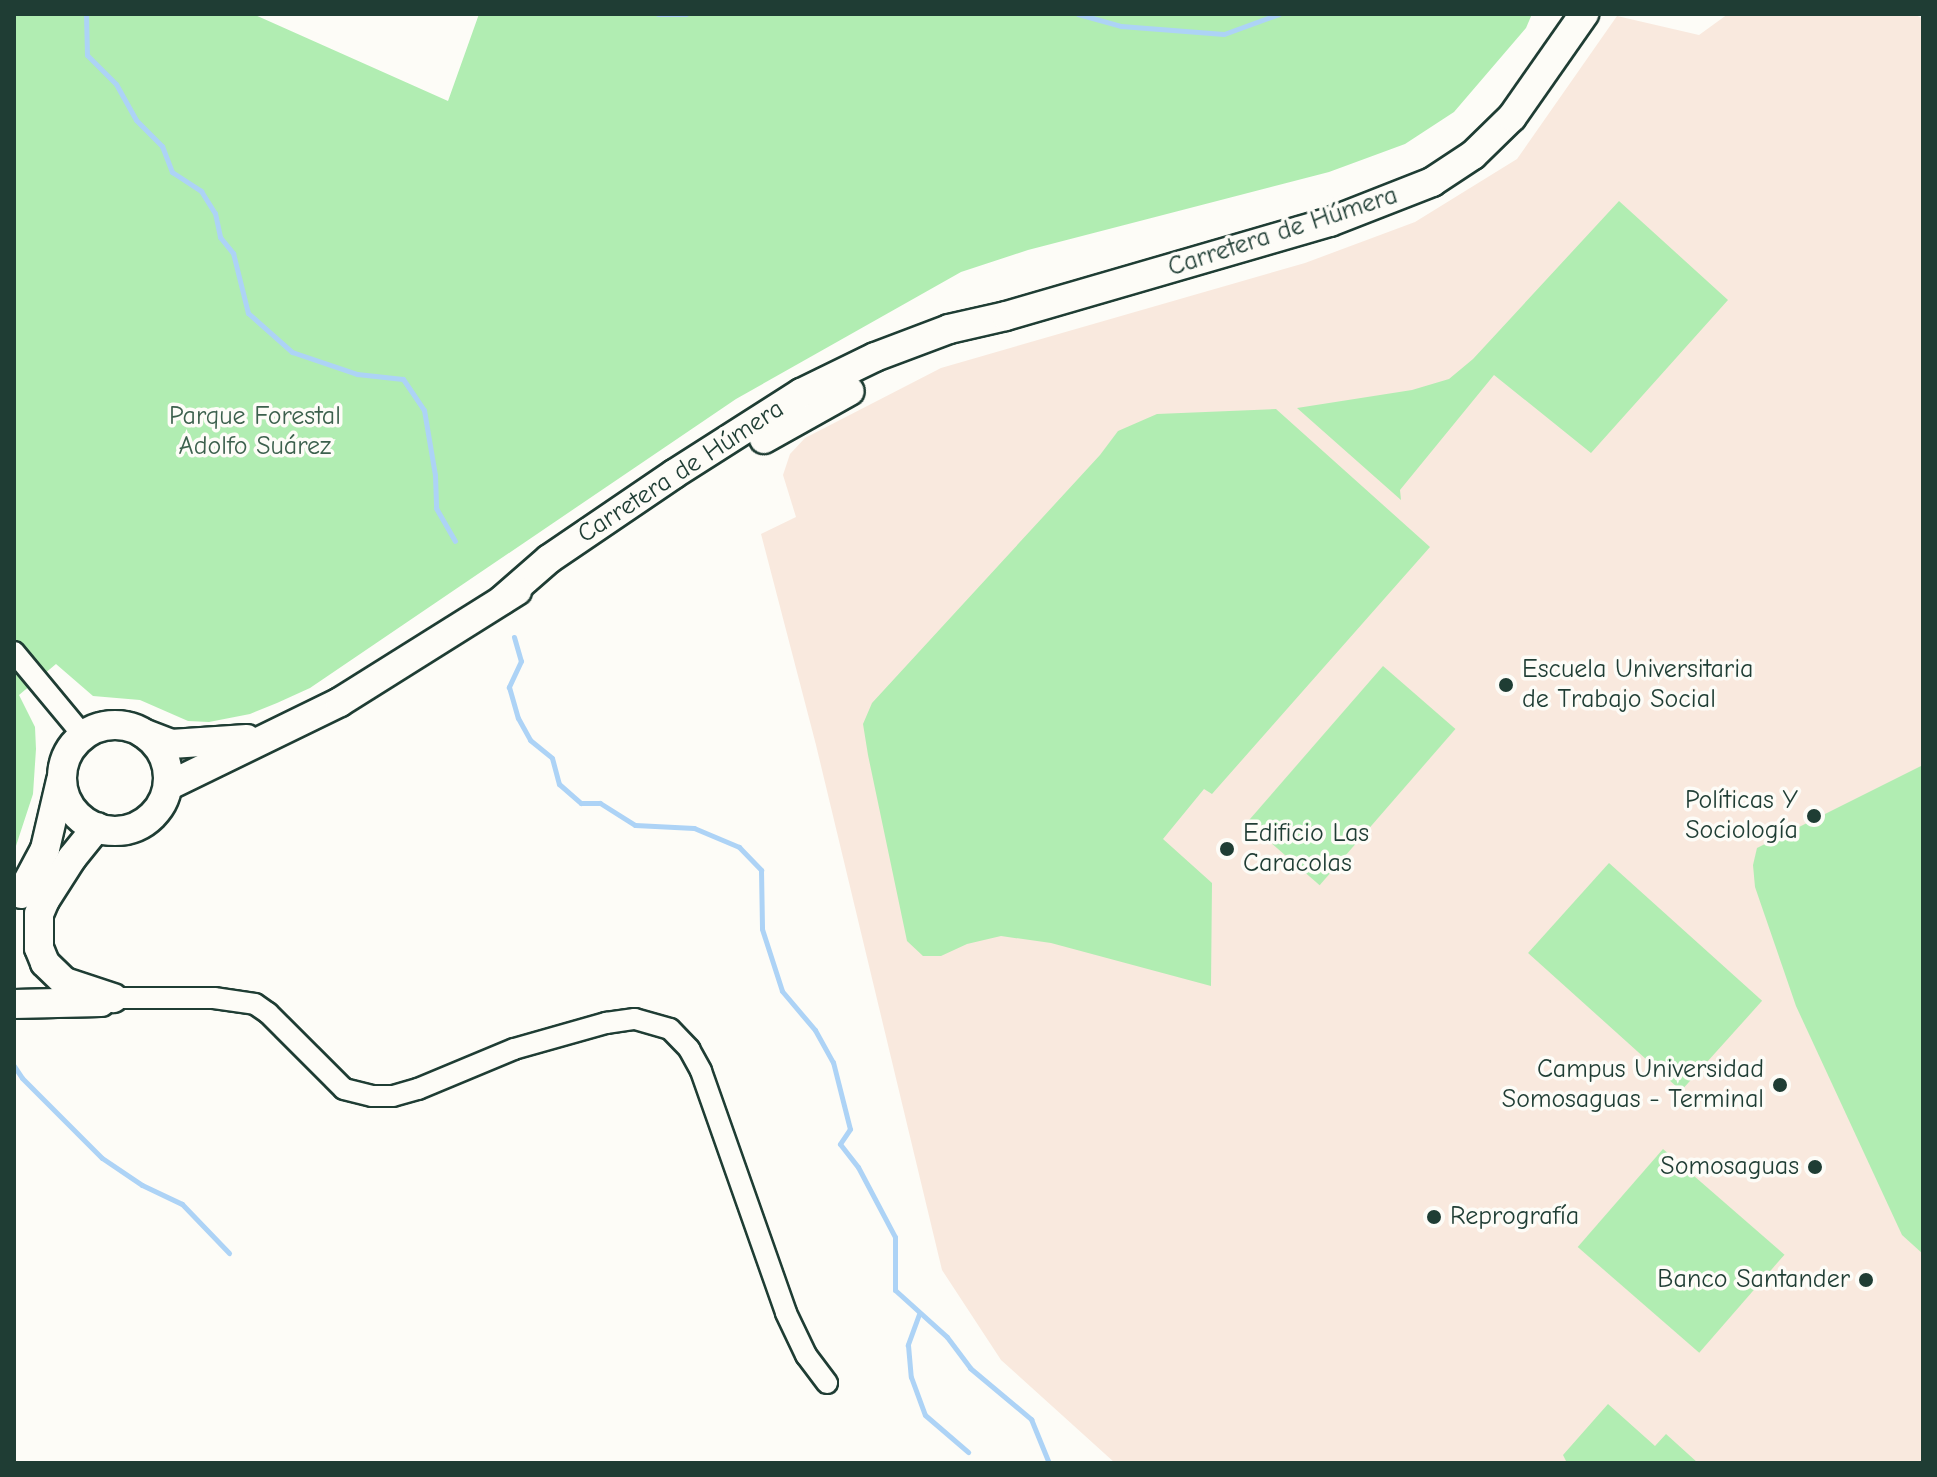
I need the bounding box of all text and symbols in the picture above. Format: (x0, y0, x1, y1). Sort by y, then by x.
street label: Carretera de Húmera (1164, 180, 1402, 284)
street label: Carretera de Húmera (572, 394, 790, 550)
park label: Parque Forestal Adolfo Suárez (169, 401, 341, 462)
place label: Escuela Universitaria de Trabajo Social (1522, 654, 1753, 716)
marker: Escuela Universitaria de Trabajo Social (1497, 676, 1515, 694)
place label: Políticas Y Sociología (1685, 785, 1798, 846)
marker: Políticas Y Sociología (1805, 807, 1823, 825)
place label: Edificio Las Caracolas (1243, 818, 1369, 880)
marker: Edificio Las Caracolas (1218, 840, 1236, 858)
place label: Campus Universidad Somosaguas - Terminal (1502, 1054, 1764, 1116)
marker: Campus Universidad Somosaguas - Terminal (1771, 1076, 1789, 1094)
place label: Somosaguas (1660, 1151, 1799, 1183)
marker: Somosaguas (1806, 1158, 1824, 1176)
place label: Reprografía (1450, 1201, 1579, 1233)
marker: Reprografía (1425, 1208, 1443, 1226)
place label: Banco Santander (1657, 1264, 1850, 1296)
marker: Banco Santander (1857, 1271, 1875, 1289)

